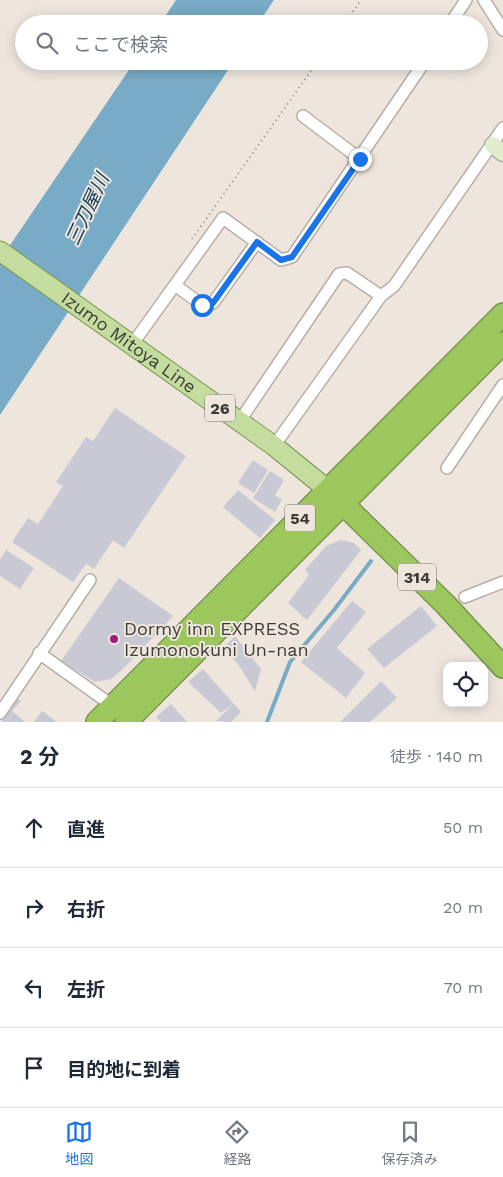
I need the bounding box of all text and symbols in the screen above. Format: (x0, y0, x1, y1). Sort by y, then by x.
search box (15, 15, 488, 70)
icon: search (33, 29, 61, 57)
text: ここで検索 (73, 33, 168, 56)
route end (349, 148, 372, 171)
water label: 三刀屋川 (61, 168, 115, 249)
street label: Izumo Mitoya Line (58, 287, 200, 397)
route start (191, 294, 214, 317)
road number: 26 (205, 394, 235, 422)
road number: 54 (285, 504, 315, 532)
road number: 314 (398, 564, 436, 590)
place label: Dormy inn EXPRESS Izumonokuni Un-nan (124, 618, 309, 660)
marker: Dormy inn EXPRESS Izumonokuni Un-nan (108, 633, 120, 645)
map controls (443, 662, 488, 707)
button: locate (443, 662, 488, 707)
text: 2 分 (20, 744, 60, 769)
text: 徒歩 · 140 m (390, 747, 483, 766)
icon: ahead (20, 814, 48, 842)
text: 直進 (67, 818, 105, 841)
text: 50 m (443, 818, 483, 837)
icon: right (20, 894, 48, 922)
text: 右折 (67, 898, 105, 921)
text: 20 m (443, 898, 483, 917)
icon: left (20, 974, 48, 1002)
text: 左折 (67, 978, 105, 1001)
text: 70 m (444, 978, 483, 997)
icon: arrive (20, 1054, 48, 1082)
text: 目的地に到着 (67, 1058, 181, 1081)
tab: 地図 (65, 1118, 93, 1168)
tab: 経路 (223, 1118, 251, 1168)
tab: 保存済み (382, 1118, 438, 1168)

